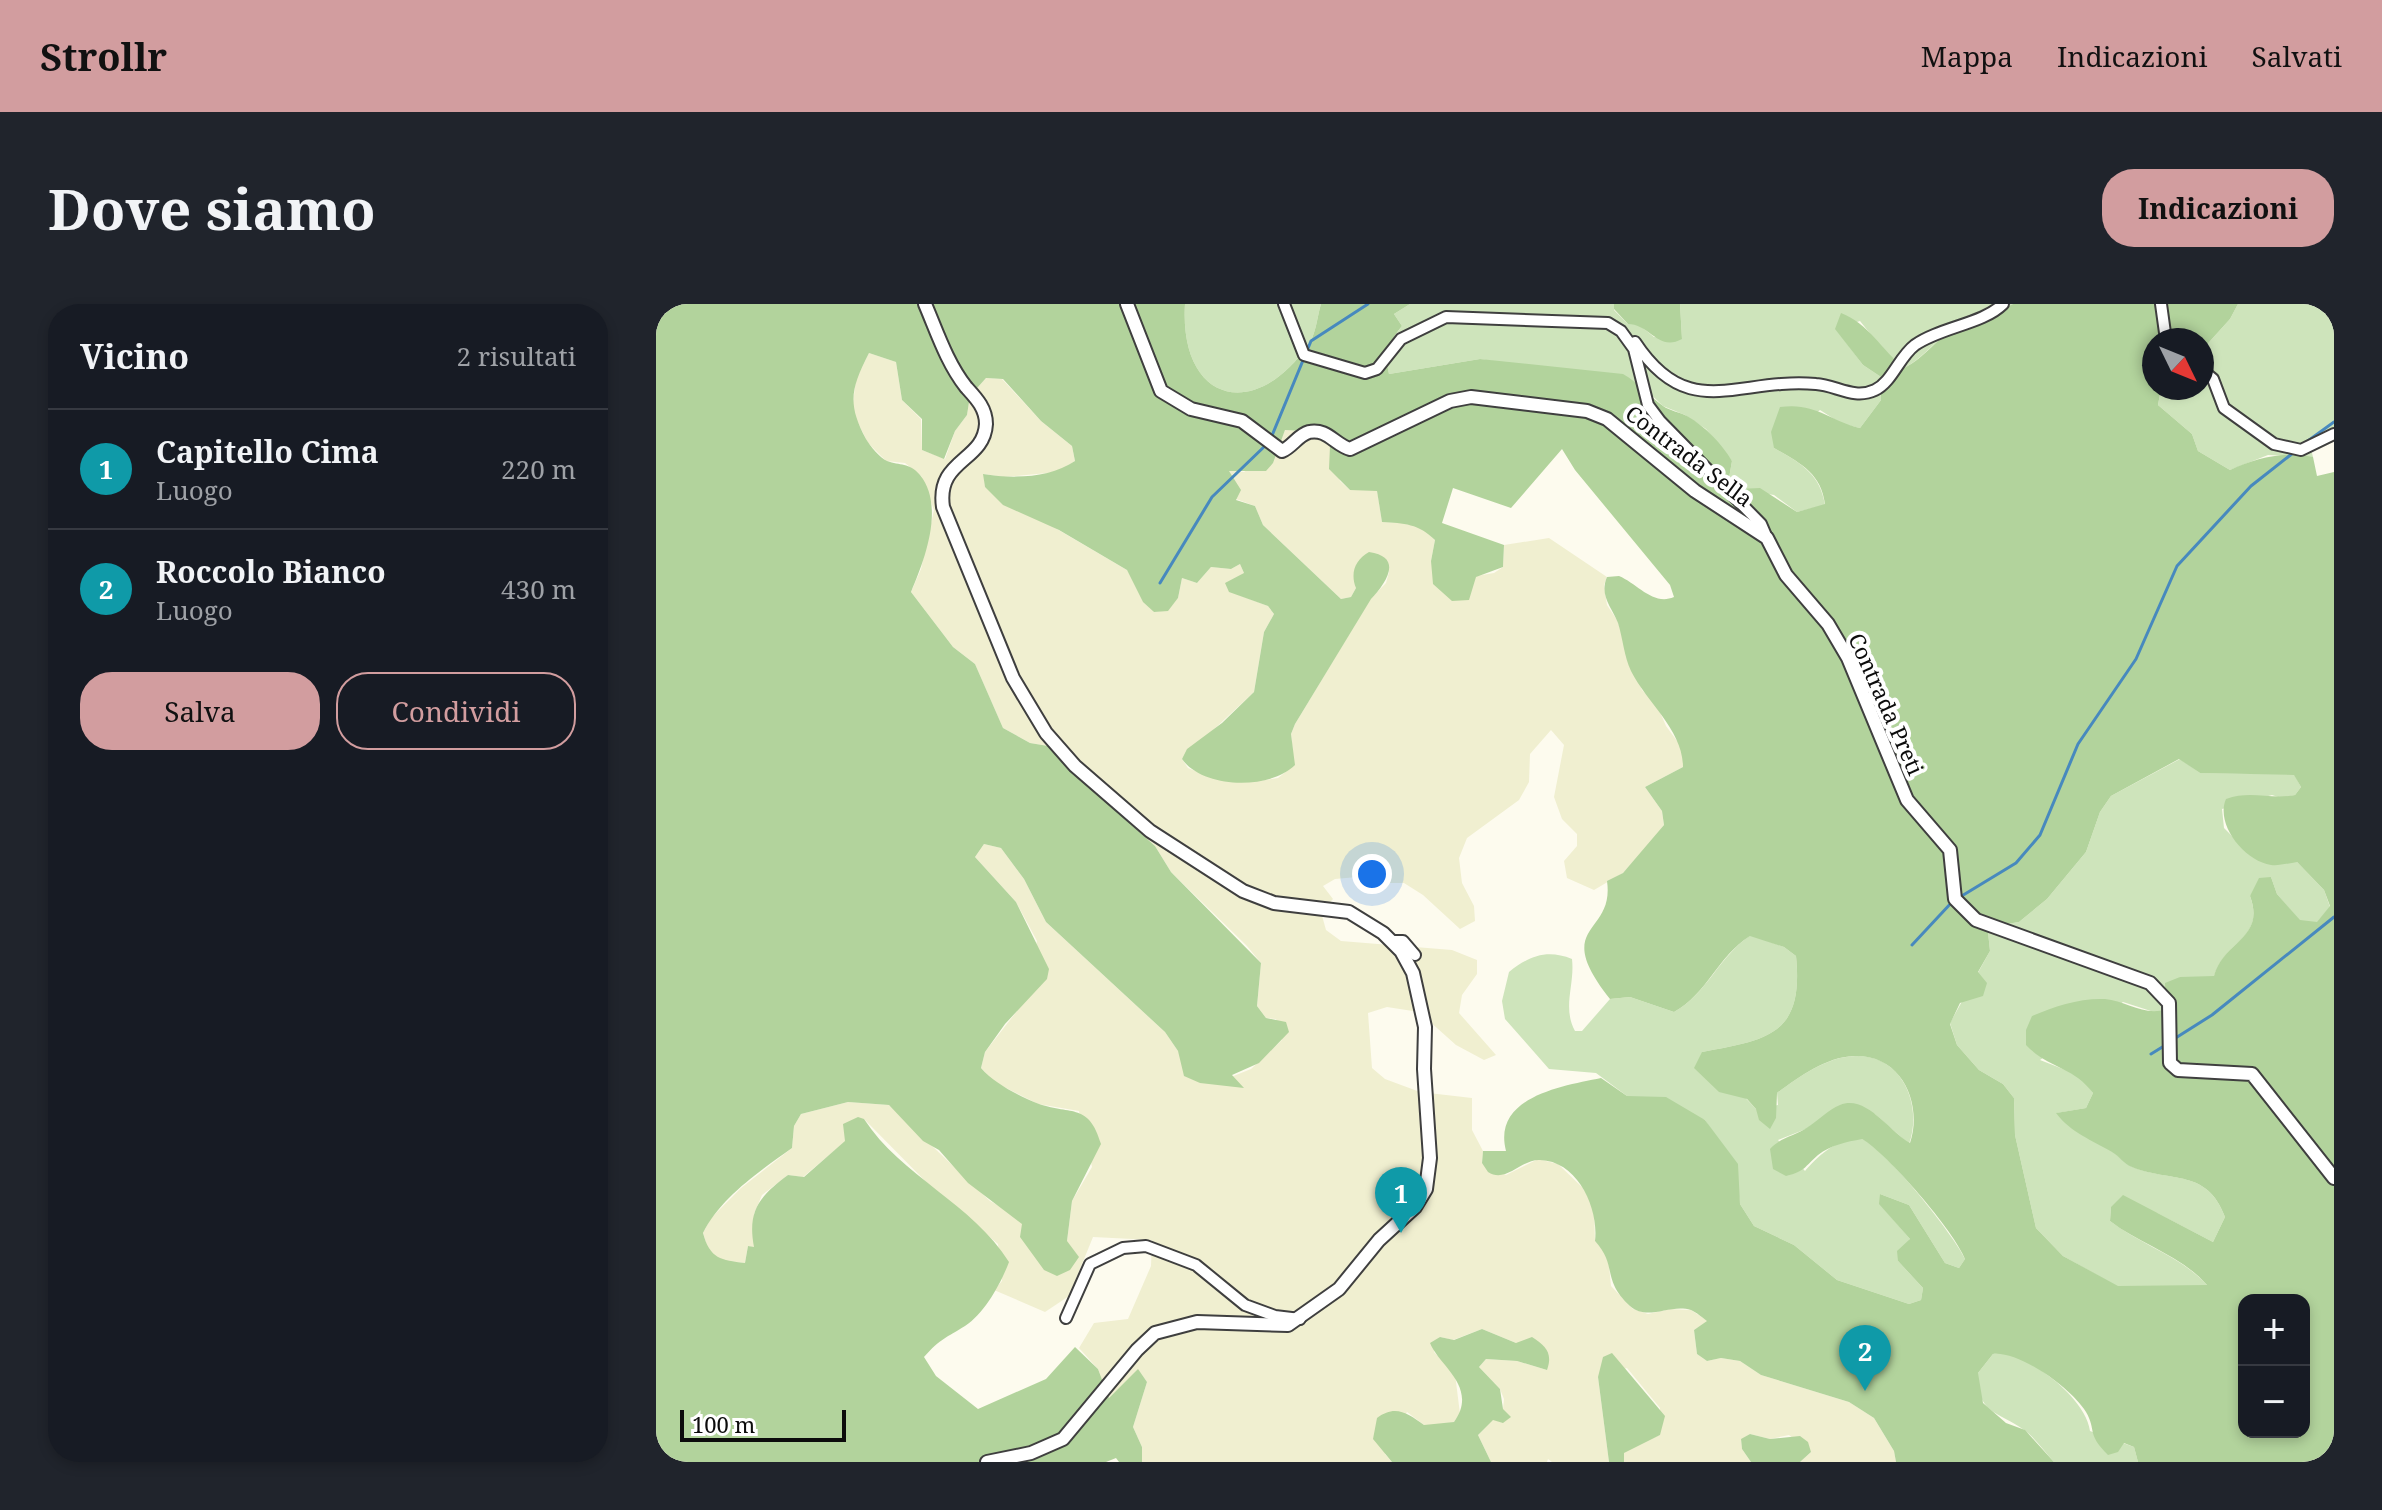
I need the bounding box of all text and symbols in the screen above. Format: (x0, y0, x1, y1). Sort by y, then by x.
text: Strollr (40, 30, 167, 82)
text: Mappa (1921, 37, 2013, 75)
text: Indicazioni (2057, 37, 2208, 75)
text: Salvati (2252, 37, 2342, 75)
button: Indicazioni (2102, 169, 2334, 247)
text: Dove siamo (48, 170, 376, 246)
north arrow (2142, 328, 2214, 400)
text: Vicino (80, 333, 189, 379)
text: 2 risultati (457, 338, 576, 374)
street label: Contrada Sella (1620, 398, 1759, 513)
text: Capitello Cima (156, 431, 379, 472)
text: 1 (99, 451, 113, 487)
text: 220 m (501, 451, 576, 487)
text: Luogo (156, 472, 233, 508)
text: Roccolo Bianco (156, 551, 386, 592)
text: 2 (99, 571, 113, 607)
text: 430 m (501, 571, 576, 607)
text: Luogo (156, 592, 233, 628)
street label: Contrada Preti (1842, 628, 1932, 779)
button: Salva (80, 672, 320, 750)
button: Condividi (336, 672, 576, 750)
your location (1352, 854, 1392, 894)
pin: 1 (1375, 1167, 1427, 1233)
map controls (2238, 1294, 2310, 1438)
button: + (2238, 1294, 2310, 1366)
pin: 2 (1839, 1325, 1891, 1391)
button: − (2238, 1366, 2310, 1438)
scale bar (680, 1406, 846, 1442)
text: 100 m (692, 1409, 755, 1439)

